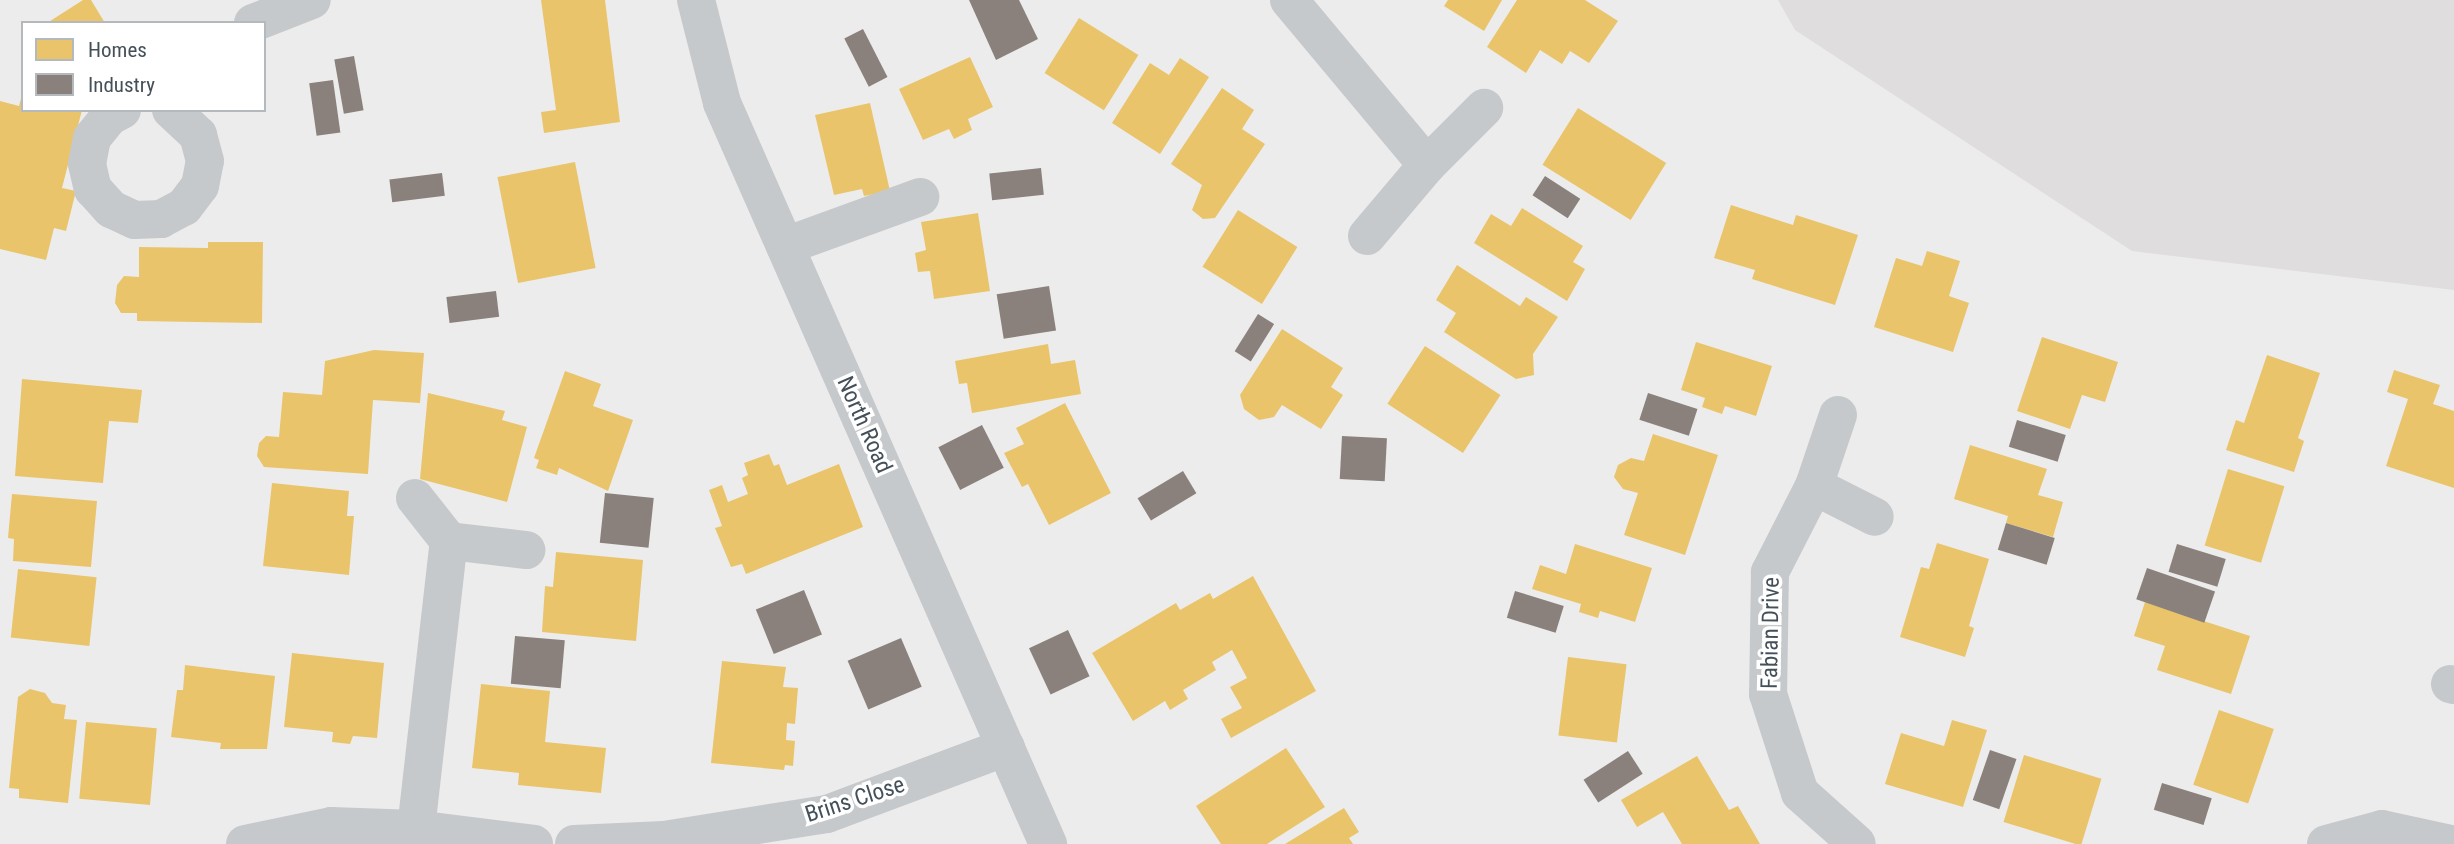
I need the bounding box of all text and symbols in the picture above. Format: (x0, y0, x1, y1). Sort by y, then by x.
legend (21, 21, 266, 112)
text: Homes (88, 38, 147, 62)
text: Industry (88, 73, 155, 97)
street label: North Road (830, 372, 898, 478)
street label: Fabian Drive (1756, 577, 1786, 689)
street label: Brins Close (802, 771, 908, 829)

